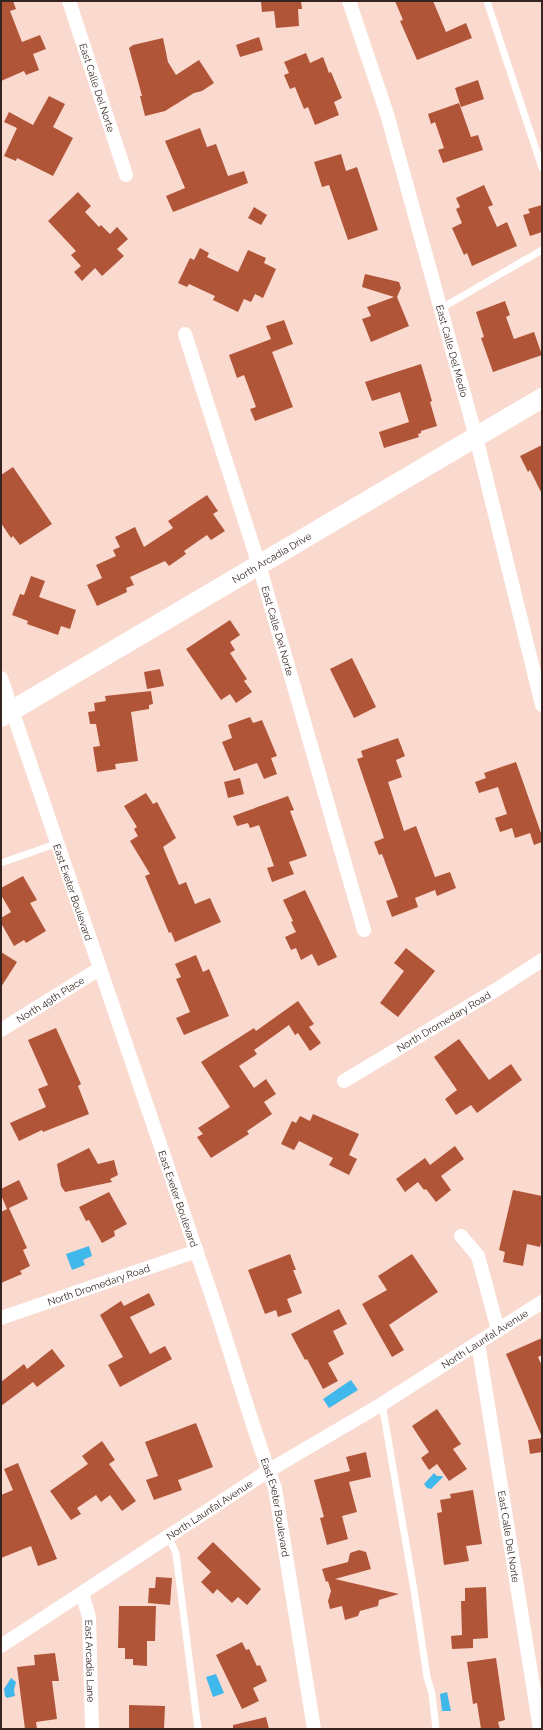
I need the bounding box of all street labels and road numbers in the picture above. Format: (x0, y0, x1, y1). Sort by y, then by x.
street label: East Calle Del Norte (77, 42, 117, 134)
street label: East Calle Del Medio (434, 304, 470, 399)
street label: North Arcadia Drive (230, 530, 313, 586)
street label: East Calle Del Norte (259, 585, 296, 677)
street label: East Exeter Boulevard (51, 843, 94, 942)
street label: North 49th Place (15, 975, 87, 1025)
street label: North Dromedary Road (395, 989, 493, 1054)
street label: East Exeter Boulevard (156, 1149, 199, 1249)
street label: North Dromedary Road (46, 1263, 151, 1308)
street label: North Launfal Avenue (439, 1307, 530, 1371)
street label: East Exeter Boulevard (258, 1456, 291, 1558)
street label: North Launfal Avenue (165, 1478, 255, 1542)
street label: East Calle Del Norte (496, 1490, 521, 1583)
street label: East Arcadia Lane (83, 1620, 96, 1703)

